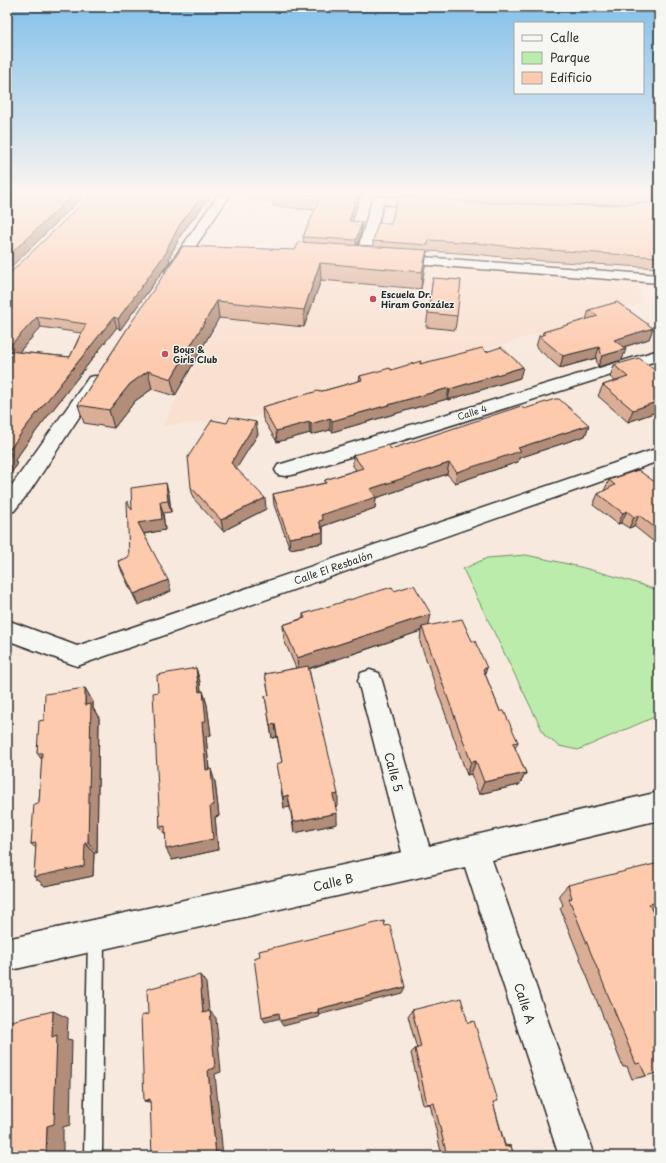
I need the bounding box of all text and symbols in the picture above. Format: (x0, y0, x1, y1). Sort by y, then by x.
legend (514, 22, 644, 94)
text: Calle (550, 28, 580, 46)
text: Parque (550, 48, 590, 66)
text: Edificio (550, 68, 592, 86)
place label: Escuela Dr. Hiram González (381, 287, 454, 311)
marker: Escuela Dr. Hiram González (368, 294, 378, 304)
place label: Boys & Girls Club (173, 342, 217, 366)
marker: Boys & Girls Club (160, 349, 170, 359)
street label: Calle 4 (455, 401, 489, 423)
street label: Calle El Resbalón (292, 547, 374, 587)
street label: Calle 5 (380, 750, 408, 794)
street label: Calle B (311, 869, 355, 895)
street label: Calle A (510, 980, 540, 1026)

